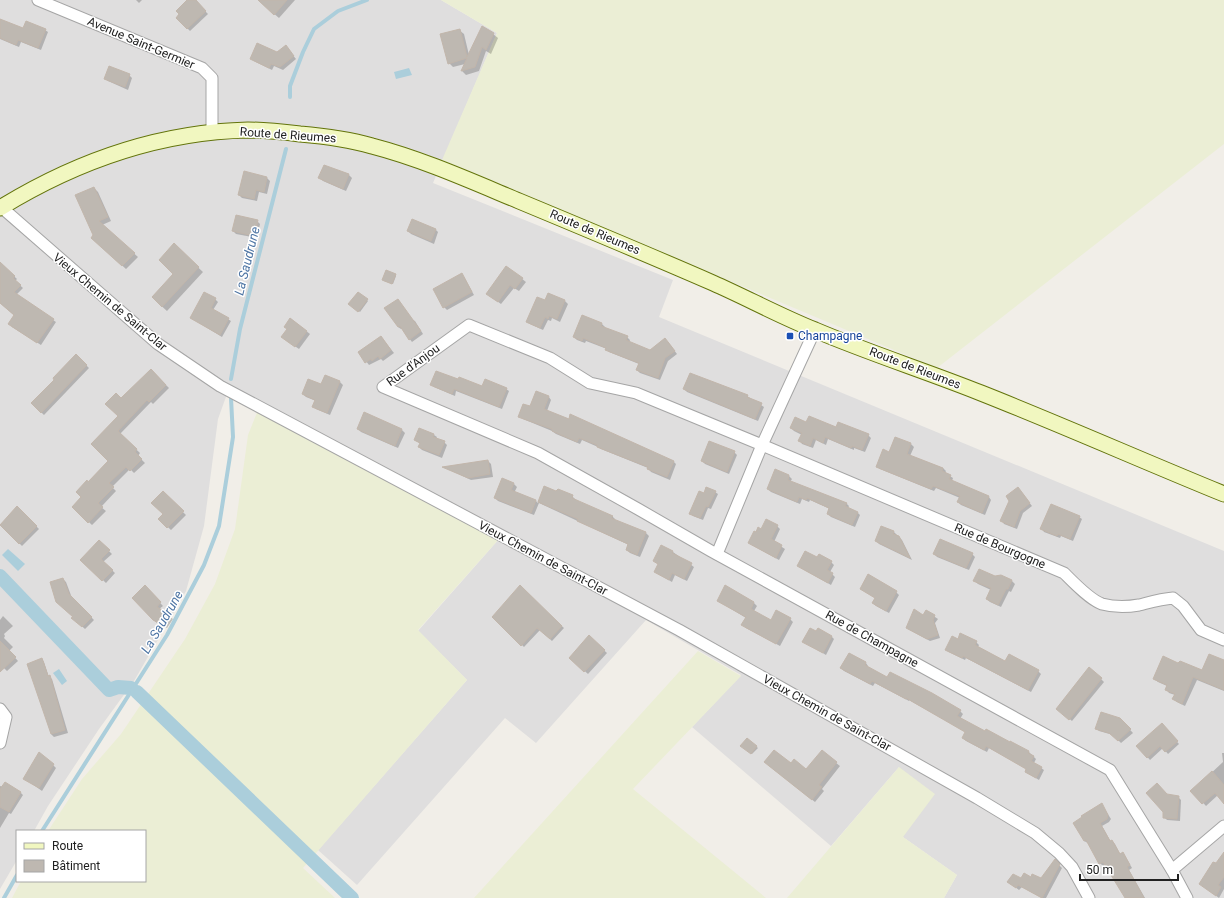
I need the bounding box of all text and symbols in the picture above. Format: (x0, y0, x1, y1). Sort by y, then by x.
street label: Avenue Saint-Germier (85, 14, 197, 72)
street label: Route de Rieumes (239, 125, 337, 145)
street label: Route de Rieumes (548, 207, 642, 257)
water label: La Saudrune (231, 225, 263, 297)
street label: Vieux Chemin de Saint-Clar (50, 250, 170, 354)
place label: Champagne (798, 329, 862, 343)
marker: Champagne (785, 331, 795, 341)
street label: Rue d'Anjou (384, 341, 442, 389)
street label: Route de Rieumes (867, 344, 963, 392)
street label: Vieux Chemin de Saint-Clar (476, 518, 610, 598)
street label: Rue de Bourgogne (952, 520, 1048, 572)
water label: La Saudrune (138, 588, 186, 656)
street label: Rue de Champagne (823, 608, 921, 670)
street label: Vieux Chemin de Saint-Clar (761, 672, 893, 754)
legend (16, 830, 146, 882)
text: Route (52, 839, 83, 853)
scale bar (1080, 856, 1178, 882)
text: Bâtiment (52, 859, 100, 873)
text: 50 m (1086, 863, 1113, 877)

